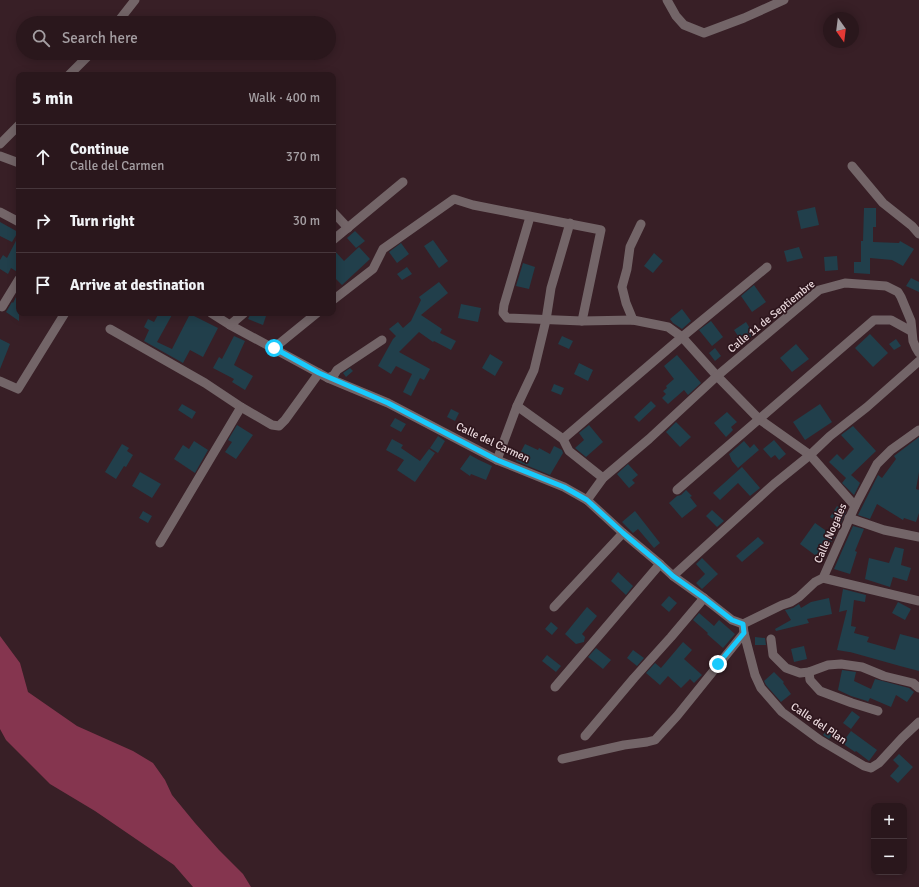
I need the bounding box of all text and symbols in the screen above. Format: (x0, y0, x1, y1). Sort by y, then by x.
north arrow (823, 12, 859, 48)
search box (16, 16, 336, 60)
icon: search (30, 27, 52, 49)
text: Search here (62, 29, 138, 47)
text: 5 min (32, 88, 73, 109)
text: Walk · 400 m (249, 90, 320, 106)
text: Continue (70, 140, 129, 158)
icon: ahead (32, 146, 54, 168)
text: 370 m (286, 149, 320, 165)
text: Calle del Carmen (70, 158, 164, 174)
icon: right (32, 210, 54, 232)
text: Turn right (70, 212, 135, 230)
text: 30 m (293, 213, 320, 229)
icon: arrive (32, 274, 54, 296)
text: Arrive at destination (70, 276, 205, 294)
street label: Calle 11 de Septiembre (725, 277, 817, 355)
route start (265, 339, 283, 357)
street label: Calle del Carmen (454, 420, 532, 465)
street label: Calle Nogales (811, 501, 850, 565)
route end (709, 655, 727, 673)
street label: Calle del Plan (788, 700, 849, 747)
map controls (871, 803, 907, 875)
button: + (871, 803, 907, 839)
button: − (871, 839, 907, 875)

